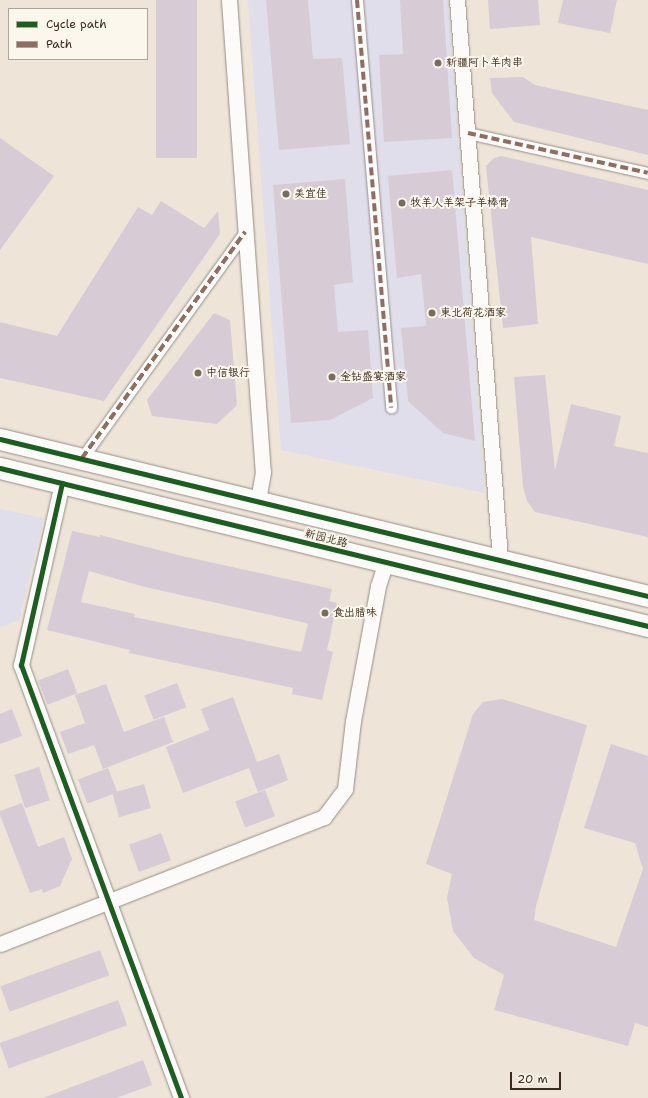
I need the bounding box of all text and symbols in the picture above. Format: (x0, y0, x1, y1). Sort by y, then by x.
legend (8, 8, 148, 60)
text: Cycle path (46, 16, 107, 32)
text: Path (46, 36, 72, 52)
place label: 新疆阿卜羊肉串 (446, 56, 523, 70)
marker: 新疆阿卜羊肉串 (433, 58, 443, 68)
place label: 美宜佳 (294, 187, 327, 201)
marker: 美宜佳 (281, 189, 291, 199)
place label: 牧羊人羊架子羊棒骨 (410, 196, 509, 210)
marker: 牧羊人羊架子羊棒骨 (397, 198, 407, 208)
place label: 東北荷花酒家 (440, 306, 506, 320)
marker: 東北荷花酒家 (427, 308, 437, 318)
place label: 中信银行 (206, 366, 250, 380)
marker: 中信银行 (193, 368, 203, 378)
place label: 金钻盛宴酒家 (340, 370, 406, 384)
marker: 金钻盛宴酒家 (327, 372, 337, 382)
street label: 新园北路 (303, 527, 349, 551)
place label: 食出腊味 (333, 606, 377, 620)
marker: 食出腊味 (320, 608, 330, 618)
scale bar (512, 1064, 563, 1090)
text: 20 m (517, 1071, 548, 1087)

